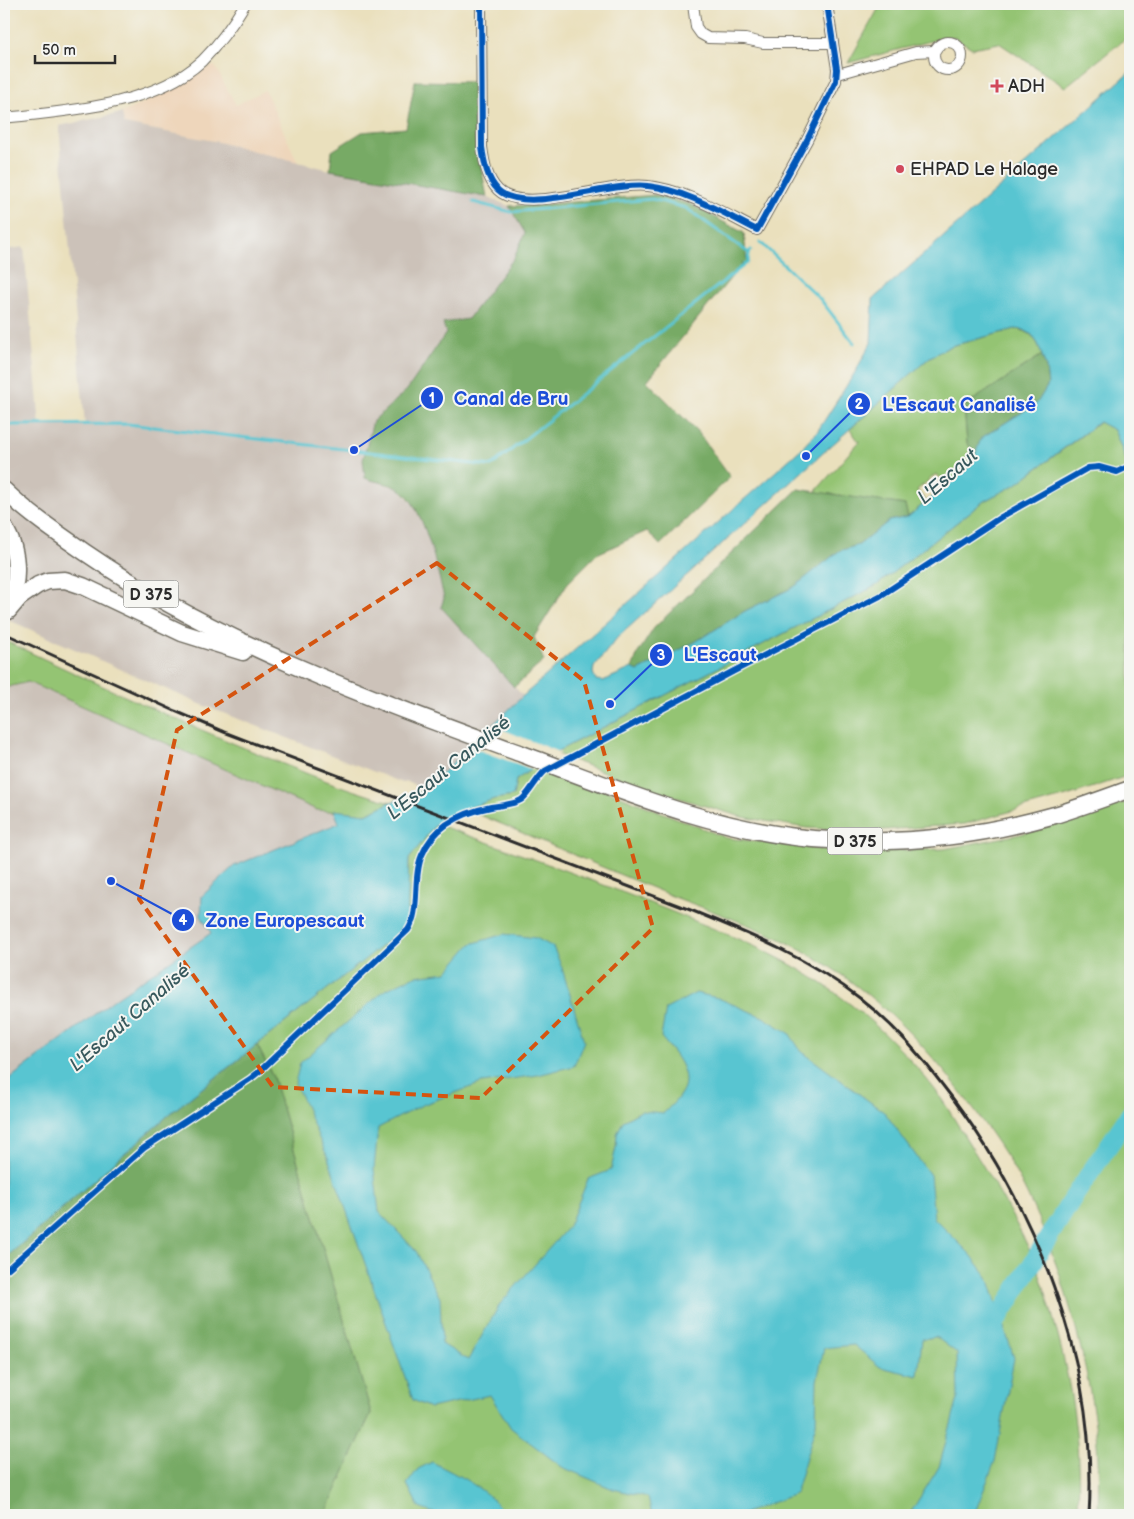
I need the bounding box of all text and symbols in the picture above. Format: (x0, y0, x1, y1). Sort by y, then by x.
scale bar (35, 32, 115, 64)
text: 50 m (42, 41, 76, 60)
place label: ADH (1008, 76, 1045, 97)
marker: ADH (990, 79, 1004, 93)
place label: EHPAD Le Halage (910, 159, 1058, 180)
marker: EHPAD Le Halage (894, 163, 906, 175)
callout: Canal de Bru (419, 381, 579, 415)
callout: L'Escaut Canalisé (847, 387, 1046, 421)
text: Canal de Bru (454, 388, 568, 411)
text: 1 (429, 389, 435, 408)
text: L'Escaut Canalisé (882, 394, 1036, 417)
text: 2 (855, 395, 864, 414)
water label: L'Escaut (913, 444, 984, 510)
road number: D 375 (124, 580, 178, 608)
callout: L'Escaut (648, 638, 766, 672)
text: L'Escaut (683, 644, 757, 667)
text: 3 (657, 646, 666, 665)
water label: L'Escaut Canalisé (383, 711, 515, 825)
road number: D 375 (828, 828, 882, 854)
callout: Zone Europescaut (170, 903, 374, 937)
text: Zone Europescaut (206, 910, 365, 933)
text: 4 (179, 911, 188, 930)
water label: L'Escaut Canalisé (65, 960, 195, 1077)

